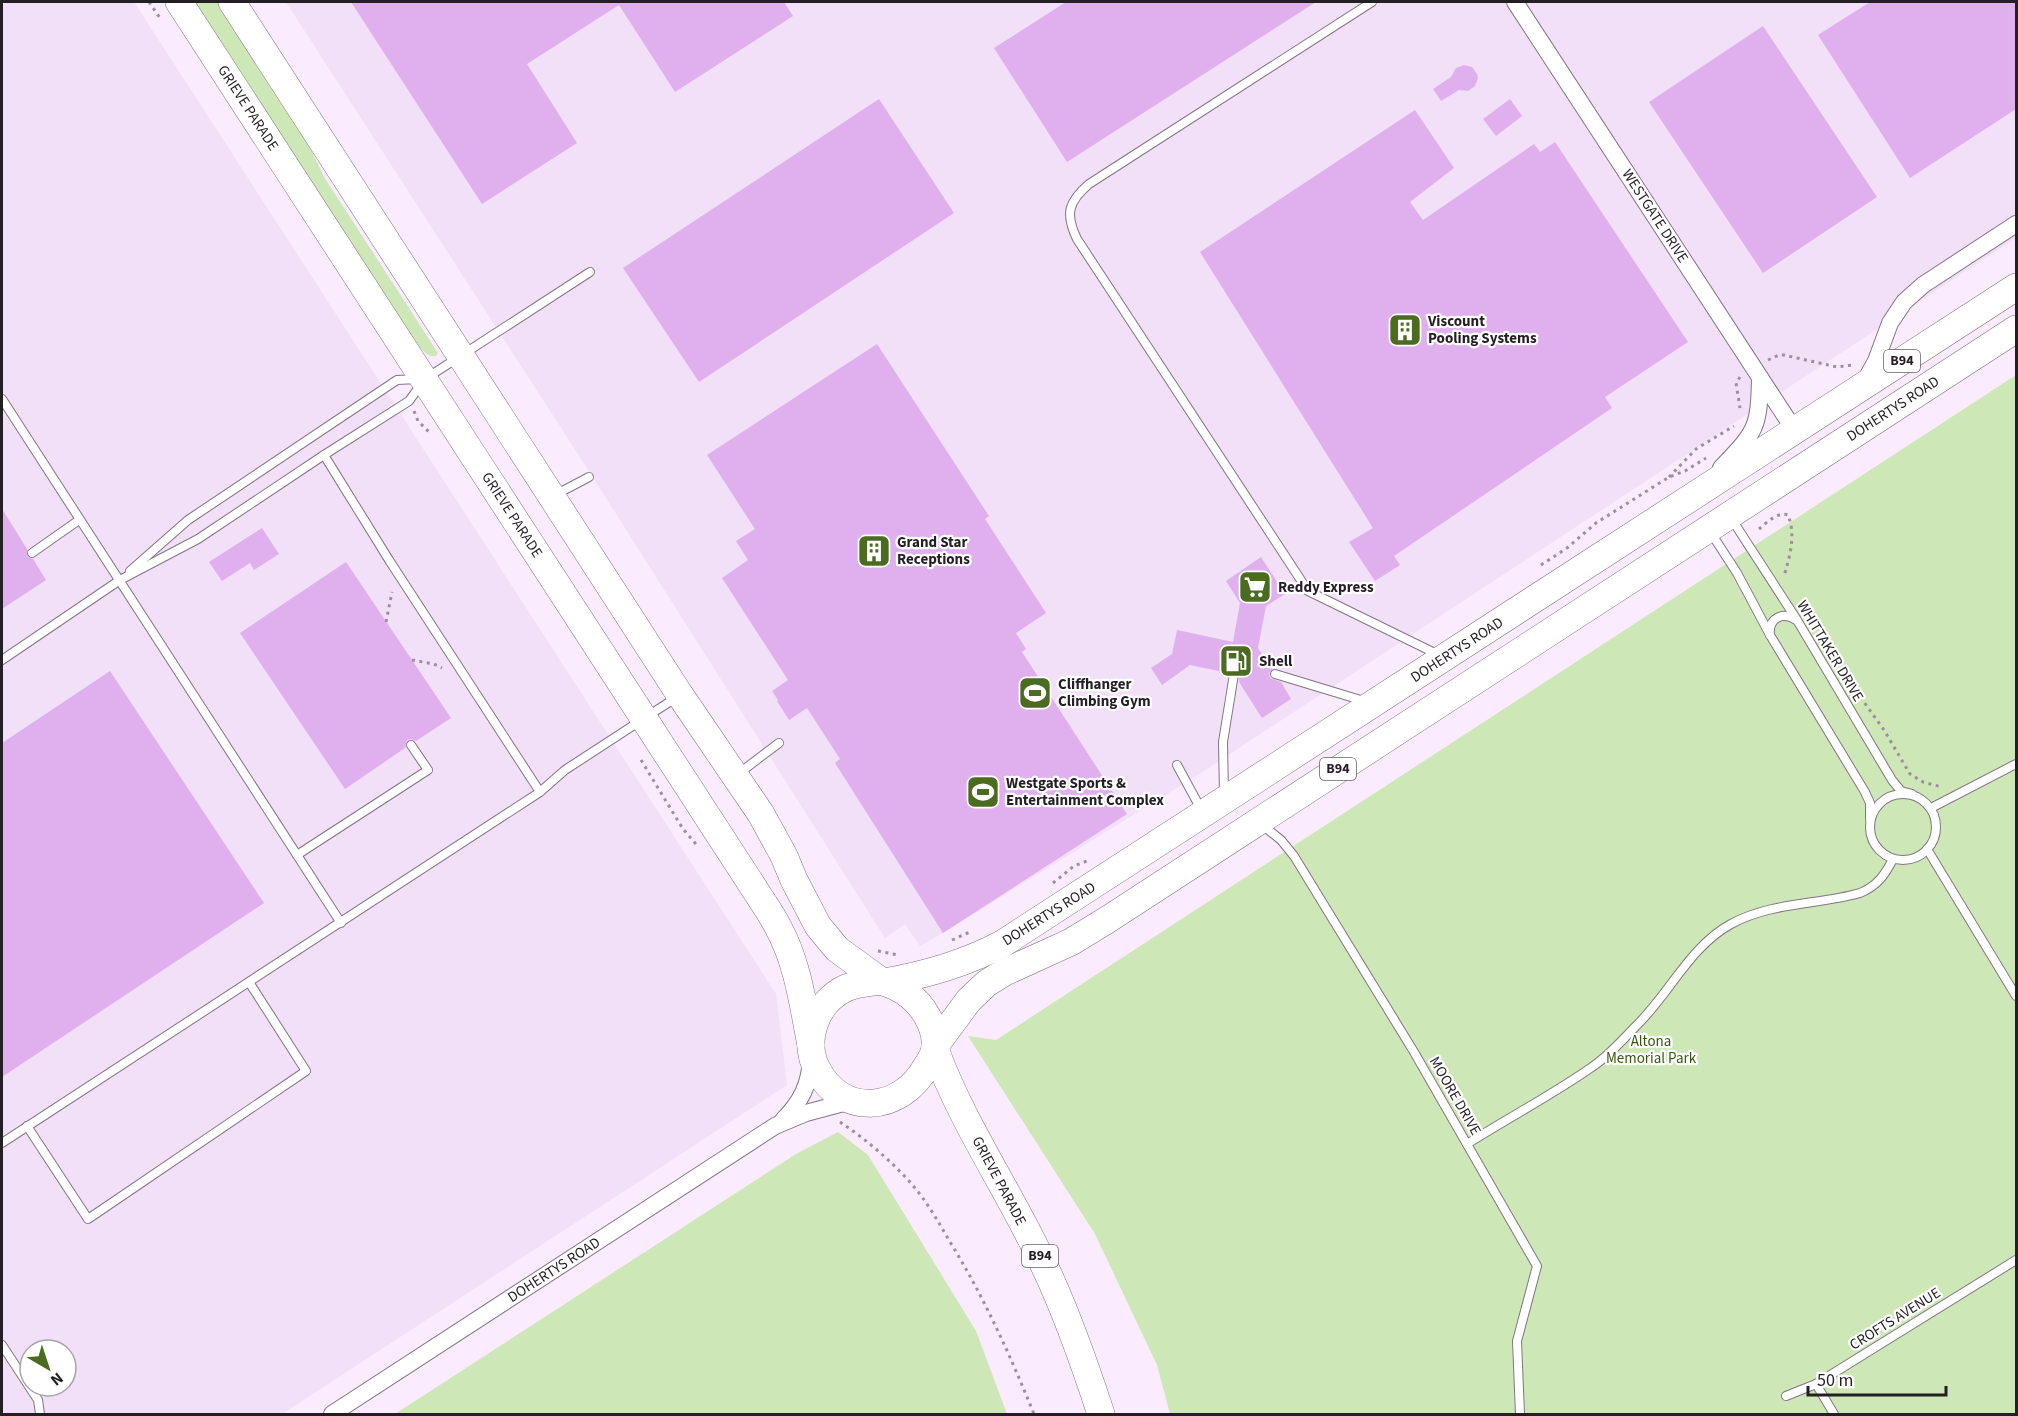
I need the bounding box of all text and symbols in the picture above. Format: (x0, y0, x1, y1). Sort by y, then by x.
street label: GRIEVE PARADE (213, 61, 284, 155)
street label: WESTGATE DRIVE (1617, 165, 1693, 267)
place label: Viscount Pooling Systems (1427, 311, 1537, 349)
building icon: Viscount Pooling Systems (1387, 312, 1423, 348)
road number: B94 (1884, 350, 1920, 372)
street label: DOHERTYS ROAD (1843, 371, 1943, 447)
street label: GRIEVE PARADE (477, 468, 548, 562)
place label: Grand Star Receptions (897, 532, 970, 570)
building icon: Grand Star Receptions (856, 533, 892, 569)
supermarket icon: Reddy Express (1237, 569, 1273, 605)
place label: Reddy Express (1278, 577, 1374, 598)
street label: WHITTAKER DRIVE (1791, 596, 1869, 706)
street label: DOHERTYS ROAD (1407, 612, 1507, 688)
fuel station icon: Shell (1218, 643, 1254, 679)
place label: Shell (1259, 651, 1293, 672)
place label: Cliffhanger Climbing Gym (1058, 674, 1151, 712)
sports icon: Cliffhanger Climbing Gym (1017, 675, 1053, 711)
road number: B94 (1320, 758, 1356, 780)
place label: Westgate Sports & Entertainment Complex (1006, 773, 1164, 811)
sports icon: Westgate Sports & Entertainment Complex (965, 774, 1001, 810)
street label: DOHERTYS ROAD (998, 877, 1100, 951)
park label: Altona Memorial Park (1606, 1031, 1697, 1069)
street label: MOORE DRIVE (1424, 1053, 1486, 1139)
street label: GRIEVE PARADE (967, 1133, 1031, 1229)
street label: DOHERTYS ROAD (504, 1232, 604, 1308)
road number: B94 (1022, 1245, 1058, 1267)
street label: CROFTS AVENUE (1845, 1283, 1945, 1355)
north arrow (18, 1338, 78, 1398)
scale bar (1808, 1359, 1946, 1397)
text: N (46, 1367, 68, 1391)
text: 50 m (1817, 1368, 1853, 1393)

